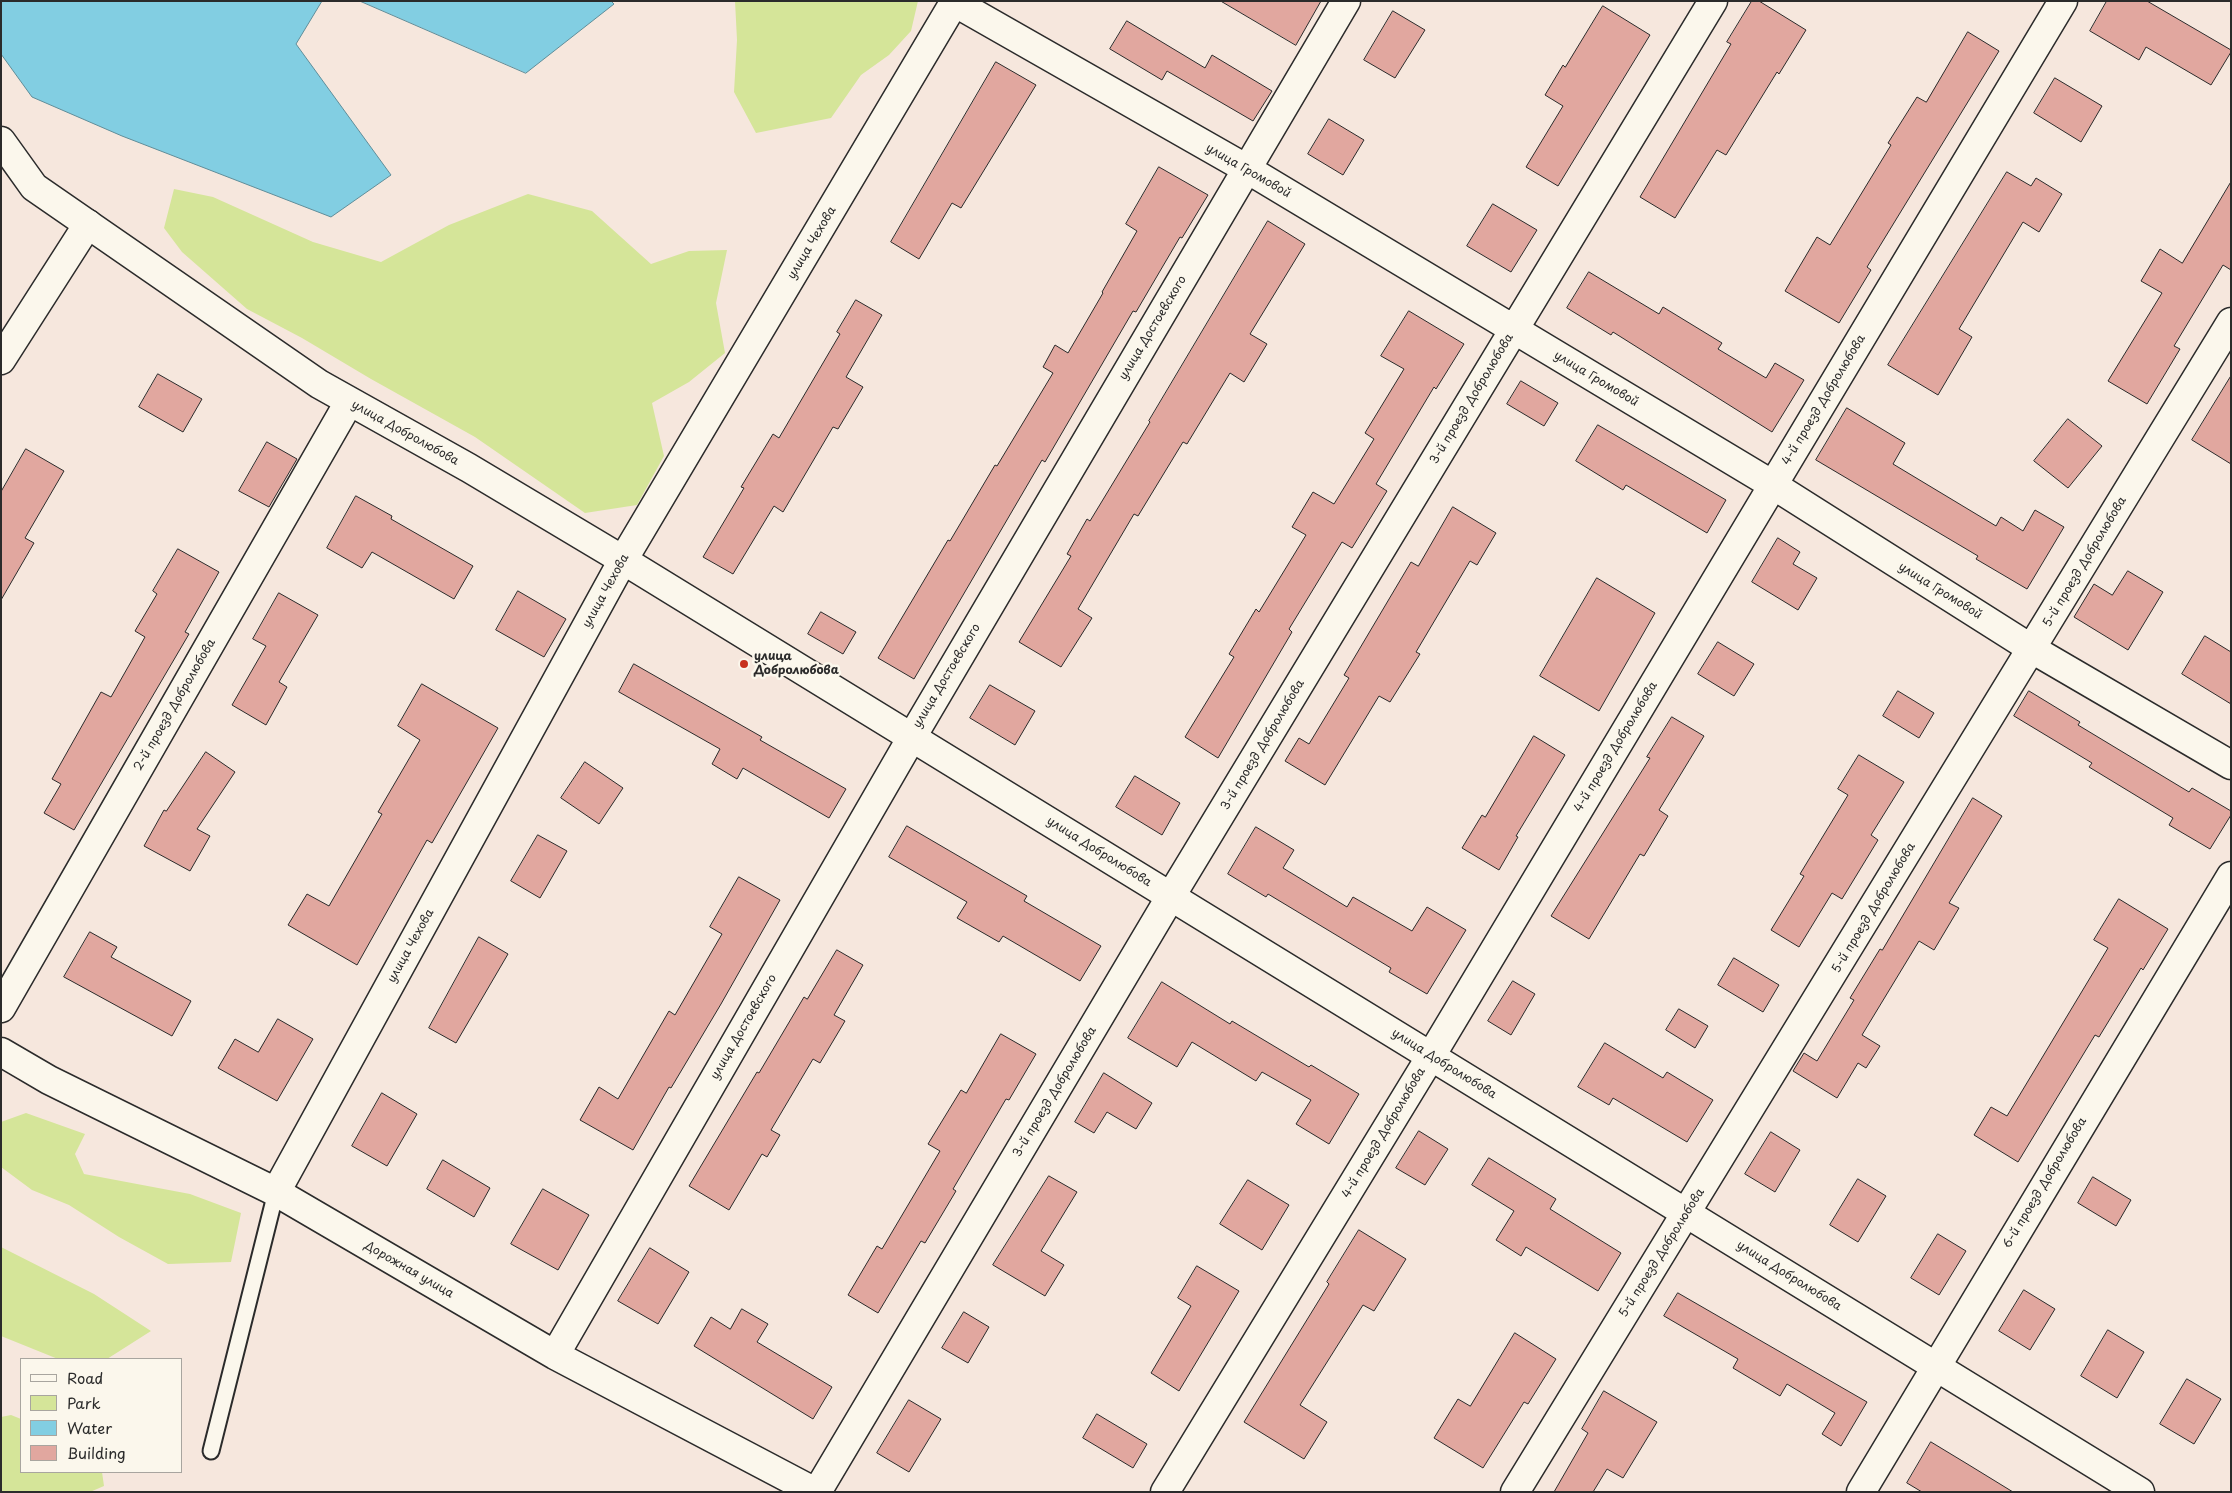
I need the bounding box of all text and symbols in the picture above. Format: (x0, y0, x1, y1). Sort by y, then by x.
street label: улица Громовой (1203, 141, 1293, 201)
street label: улица Чехова (785, 204, 839, 282)
street label: улица Достоевского (1116, 273, 1190, 383)
street label: 3-й проезд Добролюбова (1427, 331, 1517, 467)
street label: 4-й проезд Добролюбова (1779, 332, 1869, 468)
street label: улица Громовой (1551, 348, 1641, 410)
street label: улица Добролюбова (349, 397, 461, 469)
street label: 5-й проезд Добролюбова (2040, 494, 2130, 630)
street label: улица Чехова (580, 552, 632, 630)
street label: улица Громовой (1896, 560, 1984, 622)
street label: улица Достоевского (910, 621, 984, 731)
street label: 2-й проезд Добролюбова (131, 636, 219, 774)
place label: улица Добролюбова (754, 650, 839, 678)
marker: улица Добролюбова (738, 658, 750, 670)
street label: 3-й проезд Добролюбова (1218, 677, 1308, 813)
street label: 4-й проезд Добролюбова (1571, 679, 1661, 815)
street label: улица Добролюбова (1044, 814, 1154, 890)
street label: 5-й проезд Добролюбова (1829, 840, 1919, 976)
street label: улица Чехова (385, 907, 437, 985)
street label: улица Достоевского (708, 972, 780, 1082)
street label: 3-й проезд Добролюбова (1010, 1024, 1100, 1160)
street label: улица Добролюбова (1389, 1026, 1499, 1102)
street label: 4-й проезд Добролюбова (1339, 1065, 1429, 1201)
street label: 6-й проезд Добролюбова (2000, 1115, 2090, 1251)
street label: 5-й проезд Добролюбова (1616, 1186, 1708, 1320)
street label: улица Добролюбова (1734, 1238, 1844, 1314)
street label: Дорожная улица (362, 1239, 456, 1301)
legend (20, 1358, 182, 1473)
text: Road (67, 1366, 103, 1389)
text: Park (67, 1391, 101, 1414)
text: Water (67, 1416, 112, 1439)
text: Building (67, 1441, 126, 1464)

